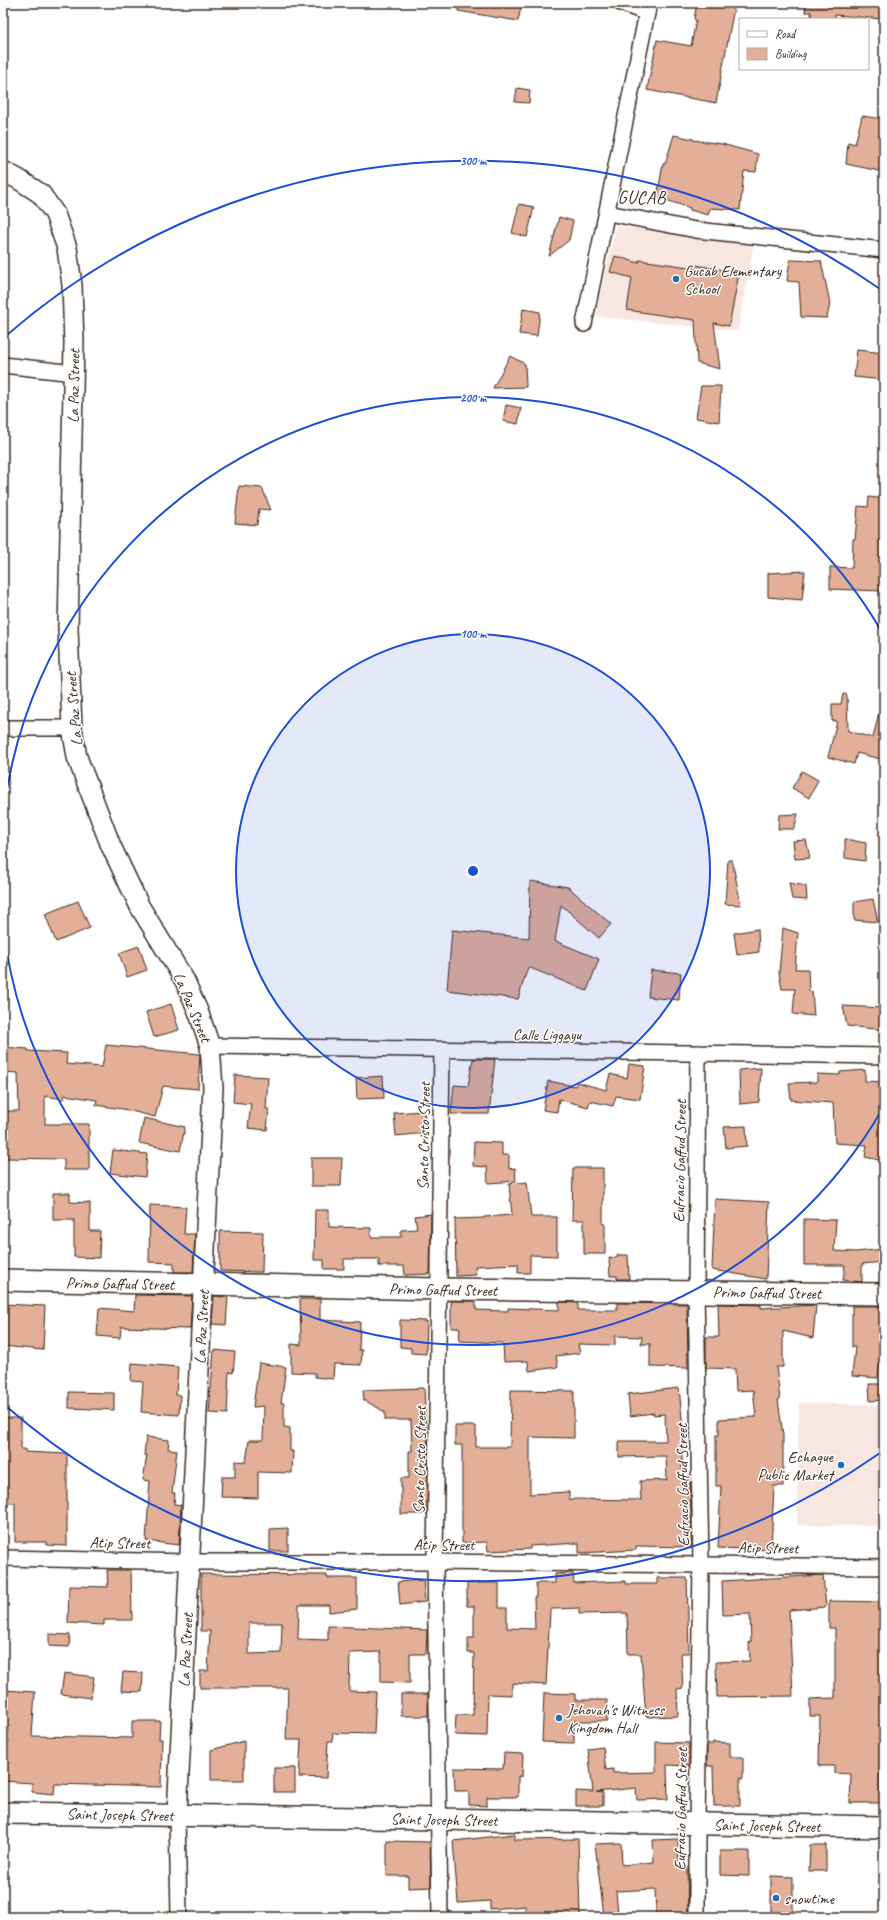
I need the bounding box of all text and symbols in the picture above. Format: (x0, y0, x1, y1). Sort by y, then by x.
legend (739, 18, 869, 70)
text: Road (775, 26, 797, 42)
text: Building (775, 46, 807, 62)
text: 300 m (460, 153, 487, 169)
district label: GUCAB (618, 186, 667, 208)
place label: Gucab Elementary School (684, 261, 783, 299)
marker: Gucab Elementary School (671, 274, 681, 284)
street label: La Paz Street (63, 347, 85, 423)
text: 200 m (460, 390, 487, 406)
text: 100 m (460, 626, 487, 642)
street label: La Paz Street (61, 670, 87, 747)
centre of rings (466, 864, 480, 878)
street label: La Paz Street (168, 970, 216, 1047)
street label: Calle Liggayu (513, 1025, 582, 1045)
street label: Santo Cristo Street (413, 1080, 435, 1190)
street label: Eufracio Gaffud Street (669, 1098, 691, 1223)
street label: Primo Gaffud Street (66, 1273, 176, 1295)
street label: Primo Gaffud Street (389, 1279, 499, 1301)
street label: Primo Gaffud Street (713, 1282, 823, 1304)
street label: La Paz Street (190, 1288, 214, 1364)
street label: Santo Cristo Street (409, 1404, 431, 1514)
street label: Eufracio Gaffud Street (672, 1422, 694, 1546)
place label: Echague Public Market (758, 1447, 836, 1485)
marker: Echague Public Market (836, 1460, 846, 1470)
street label: Atip Street (89, 1532, 152, 1554)
street label: Atip Street (414, 1535, 476, 1555)
street label: Atip Street (737, 1537, 800, 1559)
street label: La Paz Street (174, 1611, 198, 1687)
place label: Jehovah's Witness Kingdom Hall (566, 1700, 665, 1738)
marker: Jehovah's Witness Kingdom Hall (554, 1713, 564, 1723)
street label: Eufracio Gaffud Street (670, 1746, 692, 1871)
street label: Saint Joseph Street (66, 1804, 175, 1826)
street label: Saint Joseph Street (390, 1809, 499, 1831)
street label: Saint Joseph Street (713, 1815, 822, 1837)
place label: snowtime (784, 1889, 836, 1909)
marker: snowtime (771, 1893, 781, 1903)

